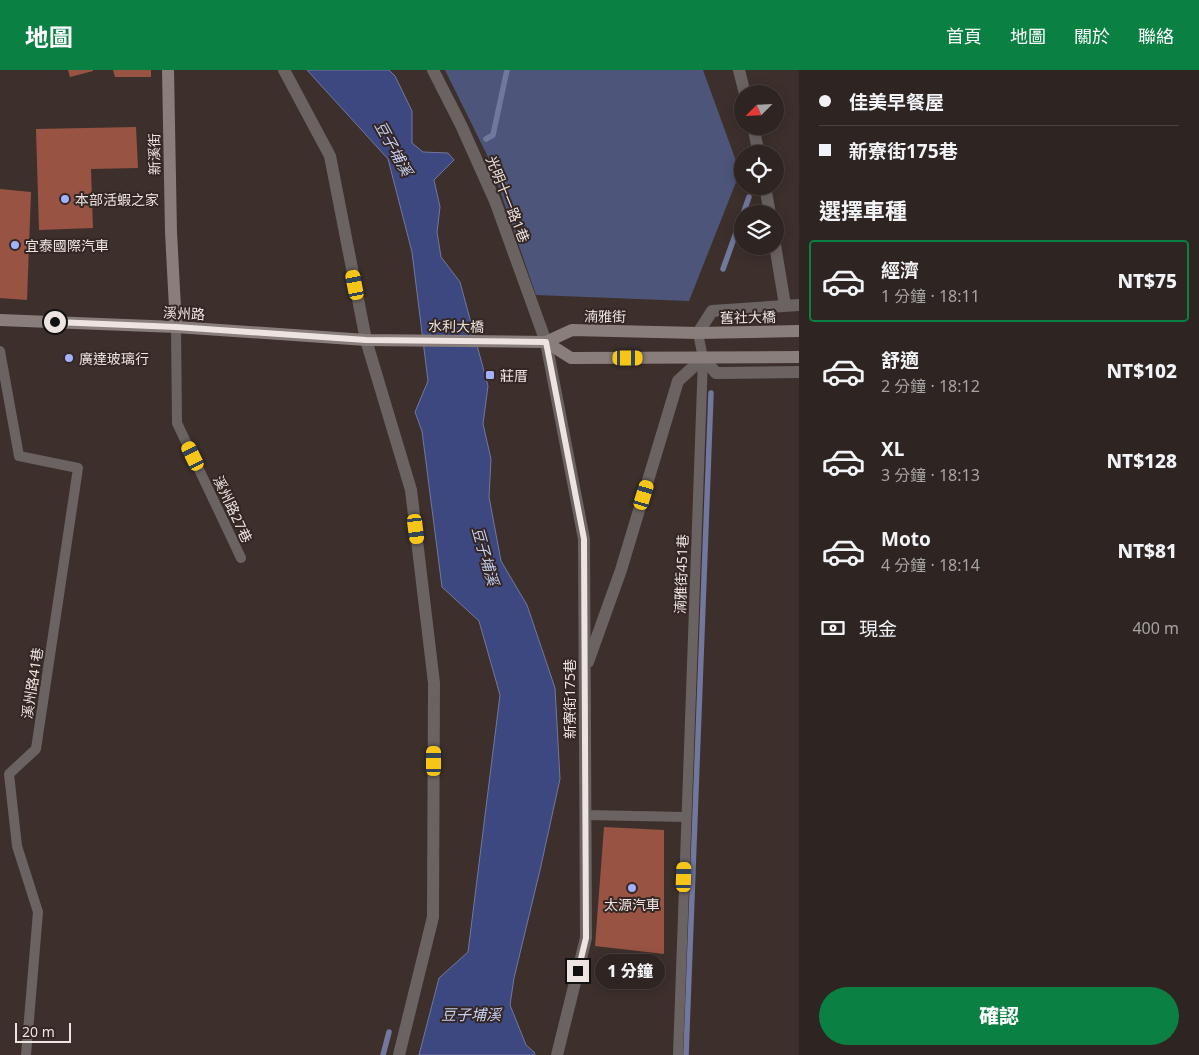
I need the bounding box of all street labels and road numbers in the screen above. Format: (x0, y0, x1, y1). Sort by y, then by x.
street label: 新溪街 (144, 133, 164, 175)
street label: 光明十一路1巷 (482, 153, 534, 245)
street label: 溪州路 (163, 302, 205, 324)
street label: 湳雅街 (584, 306, 626, 326)
street label: 舊社大橋 (720, 307, 776, 327)
street label: 水利大橋 (428, 316, 484, 336)
street label: 溪州路27巷 (209, 472, 257, 546)
street label: 湳雅街451巷 (670, 534, 692, 614)
street label: 溪州路41巷 (17, 646, 47, 720)
street label: 新寮街175巷 (560, 659, 579, 739)

